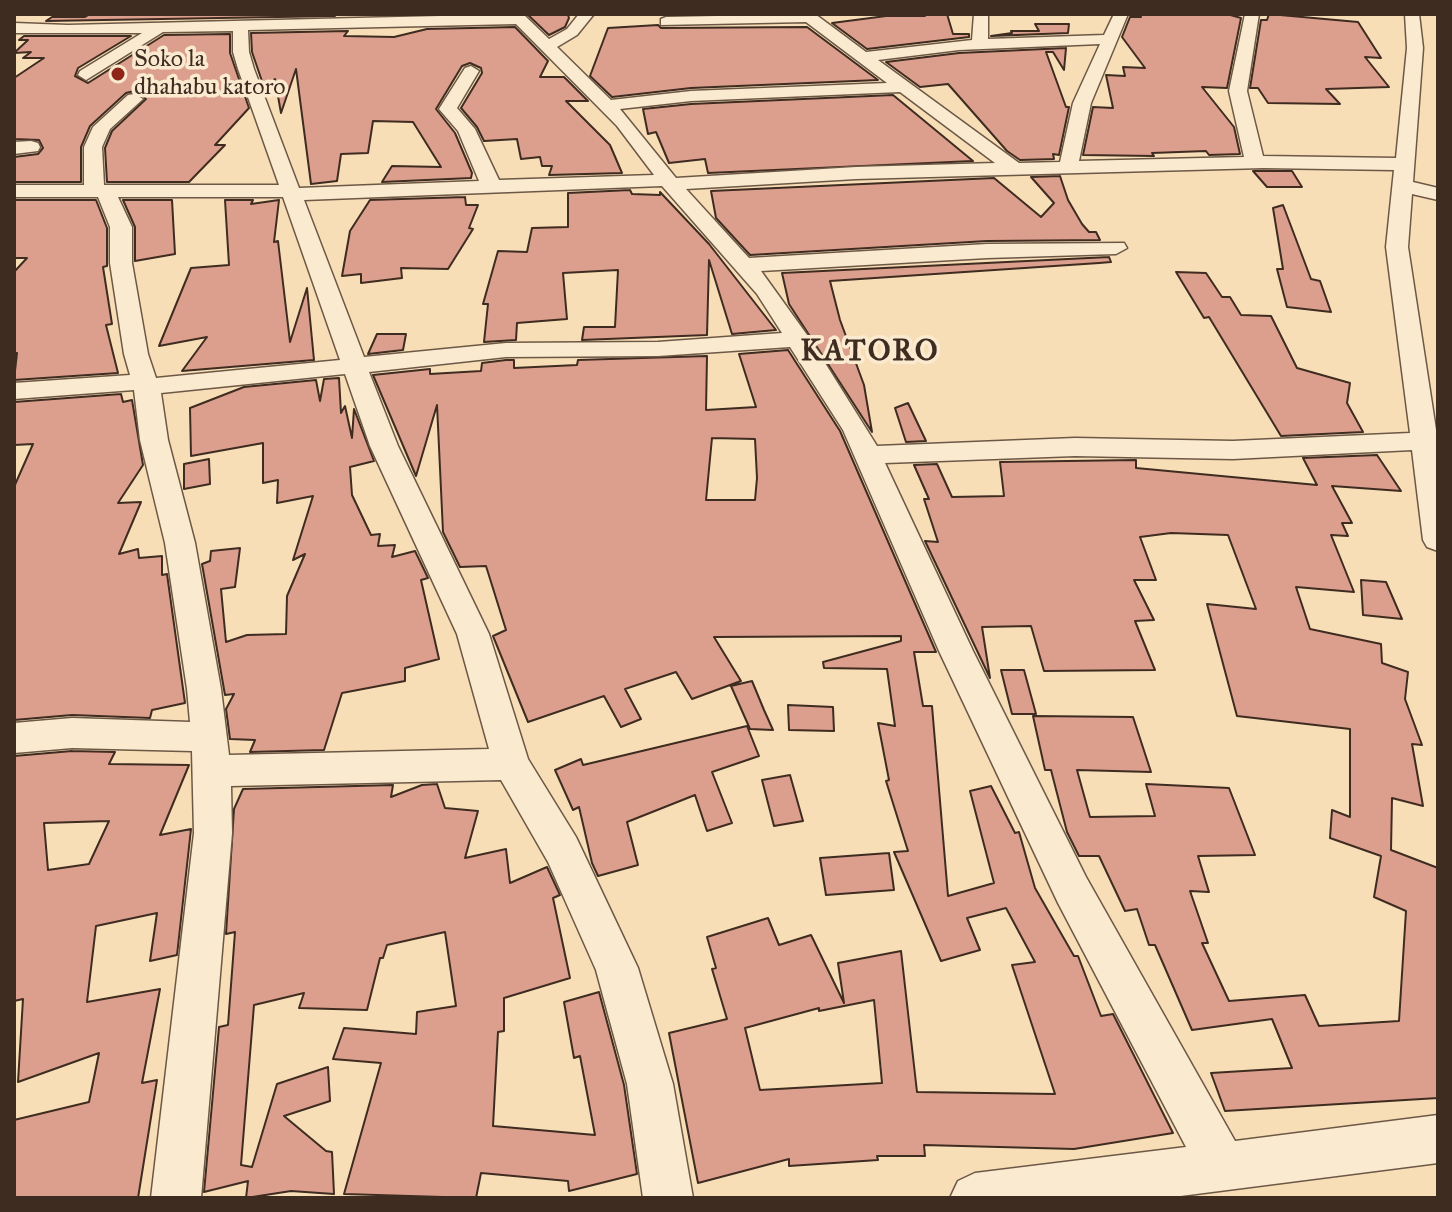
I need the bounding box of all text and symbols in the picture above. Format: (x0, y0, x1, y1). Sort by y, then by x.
place label: Soko la dhahabu katoro (134, 46, 286, 102)
marker: Soko la dhahabu katoro (109, 65, 127, 83)
district label: KATORO (800, 335, 940, 371)

